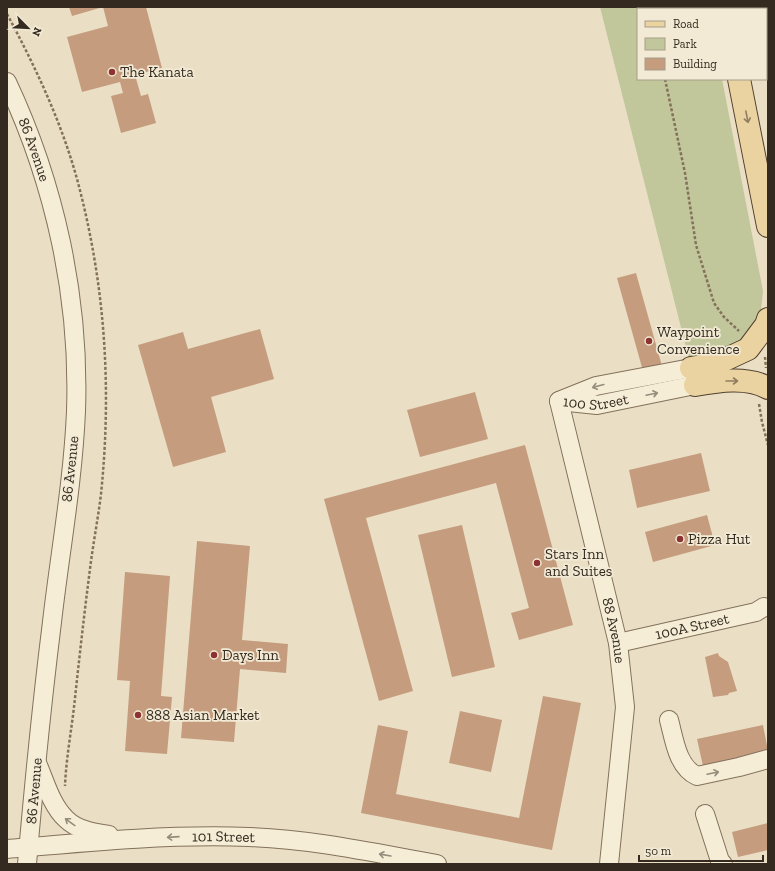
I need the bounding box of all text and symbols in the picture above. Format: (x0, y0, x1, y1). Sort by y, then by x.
north arrow (8, 8, 48, 48)
legend (637, 8, 767, 80)
text: Road (673, 17, 699, 31)
text: N (29, 25, 44, 39)
text: Park (673, 37, 698, 51)
text: Building (673, 57, 717, 71)
place label: The Kanata (120, 63, 194, 81)
marker: The Kanata (107, 67, 117, 77)
one-way arrow (743, 110, 751, 123)
street label: 86 Avenue (15, 115, 54, 184)
place label: Waypoint Convenience (657, 323, 740, 358)
marker: Waypoint Convenience (644, 336, 654, 346)
one-way arrow (725, 377, 738, 385)
one-way arrow (591, 383, 604, 390)
one-way arrow (646, 389, 659, 397)
street label: 100 Street (562, 390, 630, 414)
street label: 86 Avenue (58, 435, 82, 503)
place label: Pizza Hut (688, 530, 751, 548)
marker: Pizza Hut (675, 534, 685, 544)
place label: Stars Inn and Suites (545, 545, 612, 580)
marker: Stars Inn and Suites (532, 558, 542, 568)
street label: 88 Avenue (598, 596, 629, 664)
street label: 100A Street (654, 609, 731, 643)
place label: Days Inn (222, 646, 279, 664)
marker: Days Inn (209, 650, 219, 660)
place label: 888 Asian Market (146, 706, 260, 724)
marker: 888 Asian Market (133, 710, 143, 720)
street label: 86 Avenue (22, 757, 46, 825)
one-way arrow (706, 769, 719, 777)
one-way arrow (65, 817, 76, 826)
street label: 101 Street (192, 827, 256, 846)
one-way arrow (167, 834, 180, 841)
scale bar (639, 837, 763, 863)
text: 50 m (645, 844, 672, 858)
one-way arrow (379, 850, 392, 858)

